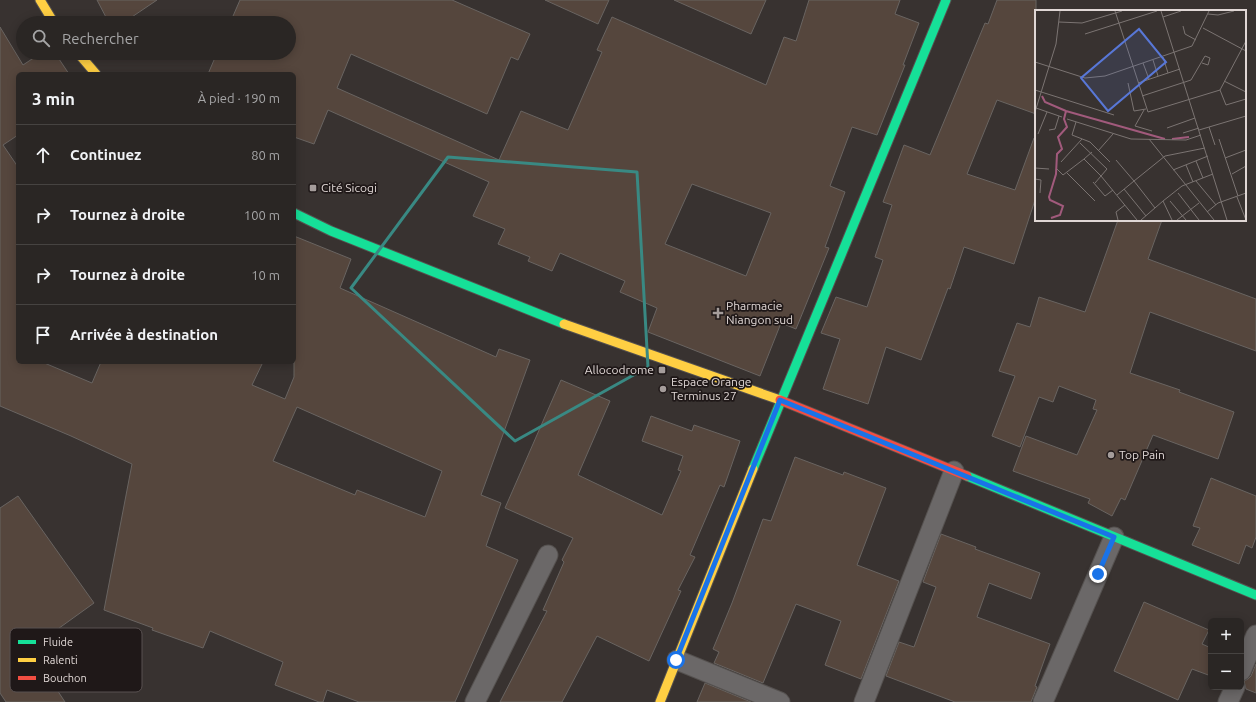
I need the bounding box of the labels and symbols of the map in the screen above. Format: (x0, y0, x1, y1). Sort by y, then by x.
inset map (1035, 10, 1246, 221)
place label: Cité Sicogi (321, 181, 377, 194)
marker: Cité Sicogi (308, 183, 318, 193)
place label: Pharmacie Niangon sud (726, 299, 793, 326)
marker: Pharmacie Niangon sud (713, 308, 723, 318)
place label: Allocodrome (585, 363, 654, 376)
marker: Allocodrome (657, 365, 667, 375)
place label: Espace Orange Terminus 27 (671, 375, 751, 402)
marker: Espace Orange Terminus 27 (658, 384, 668, 394)
place label: Top Pain (1119, 448, 1165, 461)
marker: Top Pain (1106, 450, 1116, 460)
route end (1089, 565, 1107, 583)
legend (10, 628, 142, 692)
text: Fluide (43, 636, 73, 648)
route start (667, 651, 685, 669)
text: Ralenti (43, 654, 78, 666)
text: Bouchon (43, 672, 87, 684)

